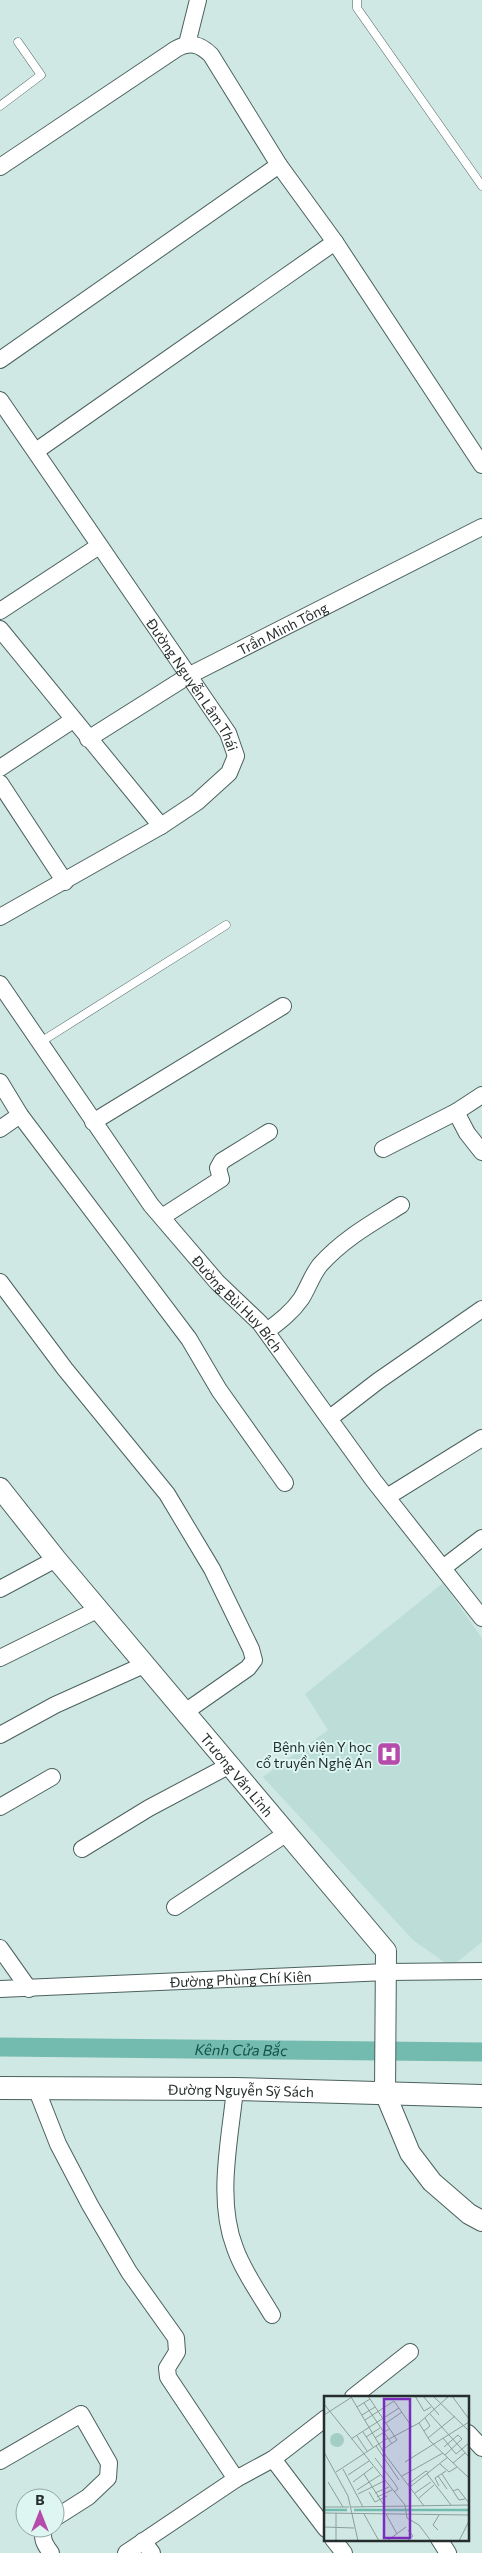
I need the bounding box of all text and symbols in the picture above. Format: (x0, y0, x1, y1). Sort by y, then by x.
street label: Trần Minh Tông (234, 598, 331, 658)
street label: Đường Nguyễn Lâm Thái (143, 614, 242, 753)
street label: Đường Bùi Huy Bích (189, 1251, 286, 1355)
street label: Trương Văn Lĩnh (197, 1729, 277, 1820)
place label: Bệnh viện Y học cổ truyền Nghệ An (256, 1738, 372, 1771)
hospital icon: Bệnh viện Y học cổ truyền Nghệ An (376, 1741, 402, 1767)
street label: Đường Phùng Chí Kiên (169, 1967, 312, 1990)
water label: Kênh Cửa Bắc (194, 2040, 288, 2059)
street label: Đường Nguyễn Sỹ Sách (167, 2080, 314, 2100)
inset map (324, 2396, 470, 2540)
north arrow (15, 2488, 65, 2538)
text: B (35, 2491, 45, 2508)

